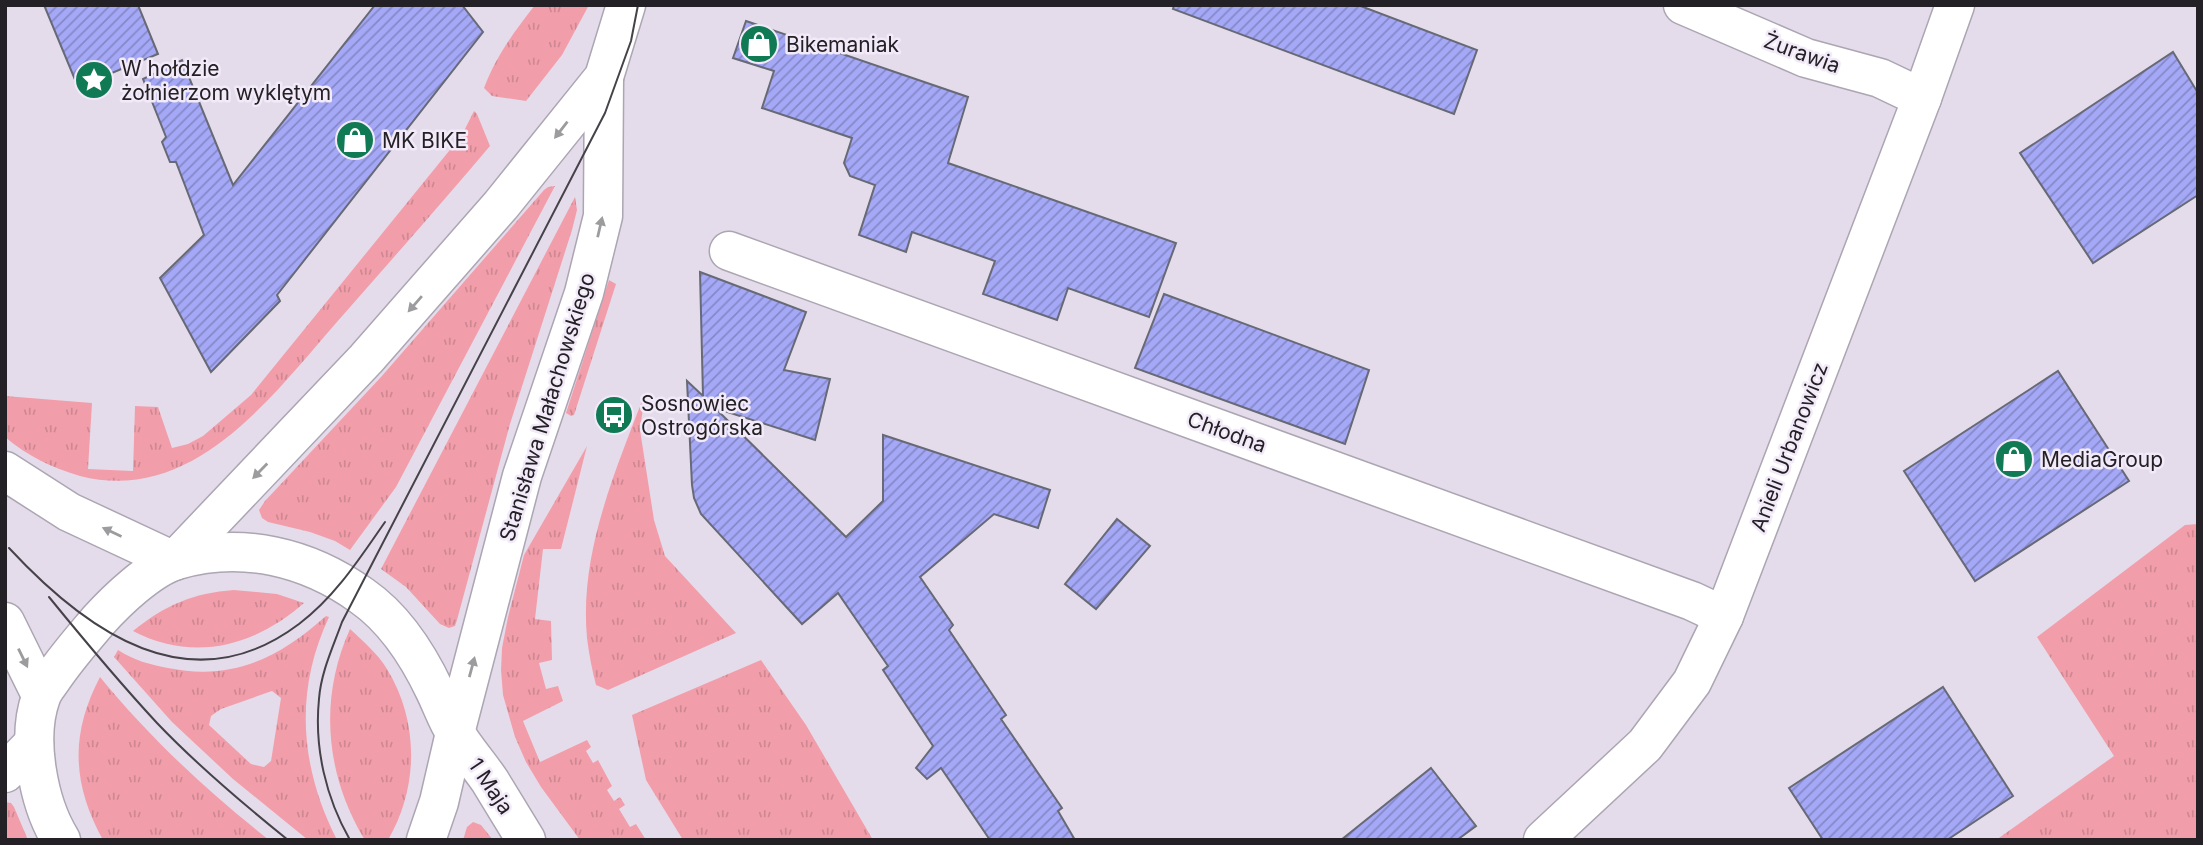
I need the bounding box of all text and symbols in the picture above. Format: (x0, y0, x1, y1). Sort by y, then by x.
shop icon: Bikemaniak (738, 23, 780, 65)
street label: Żurawia (1760, 27, 1844, 78)
place label: Bikemaniak (786, 32, 900, 57)
place label: W hołdzie żołnierzom wyklętym (121, 56, 331, 105)
place icon: W hołdzie żołnierzom wyklętym (73, 59, 115, 101)
shop icon: MK BIKE (334, 119, 376, 161)
one-way arrow (555, 121, 569, 139)
place label: MK BIKE (382, 128, 467, 153)
one-way arrow (595, 216, 606, 238)
street label: Stanisława Małachowskiego (494, 270, 600, 544)
one-way arrow (407, 295, 423, 313)
street label: Anieli Urbanowicz (1745, 359, 1833, 535)
place label: Sosnowiec Ostrogórska (641, 391, 763, 440)
bus stop icon: Sosnowiec Ostrogórska (593, 394, 635, 436)
street label: Chłodna (1184, 406, 1270, 458)
shop icon: MediaGroup (1993, 438, 2035, 480)
place label: MediaGroup (2041, 447, 2163, 472)
one-way arrow (252, 462, 268, 480)
one-way arrow (102, 526, 122, 538)
one-way arrow (17, 648, 29, 668)
one-way arrow (467, 655, 478, 677)
street label: 1 Maja (463, 753, 519, 819)

